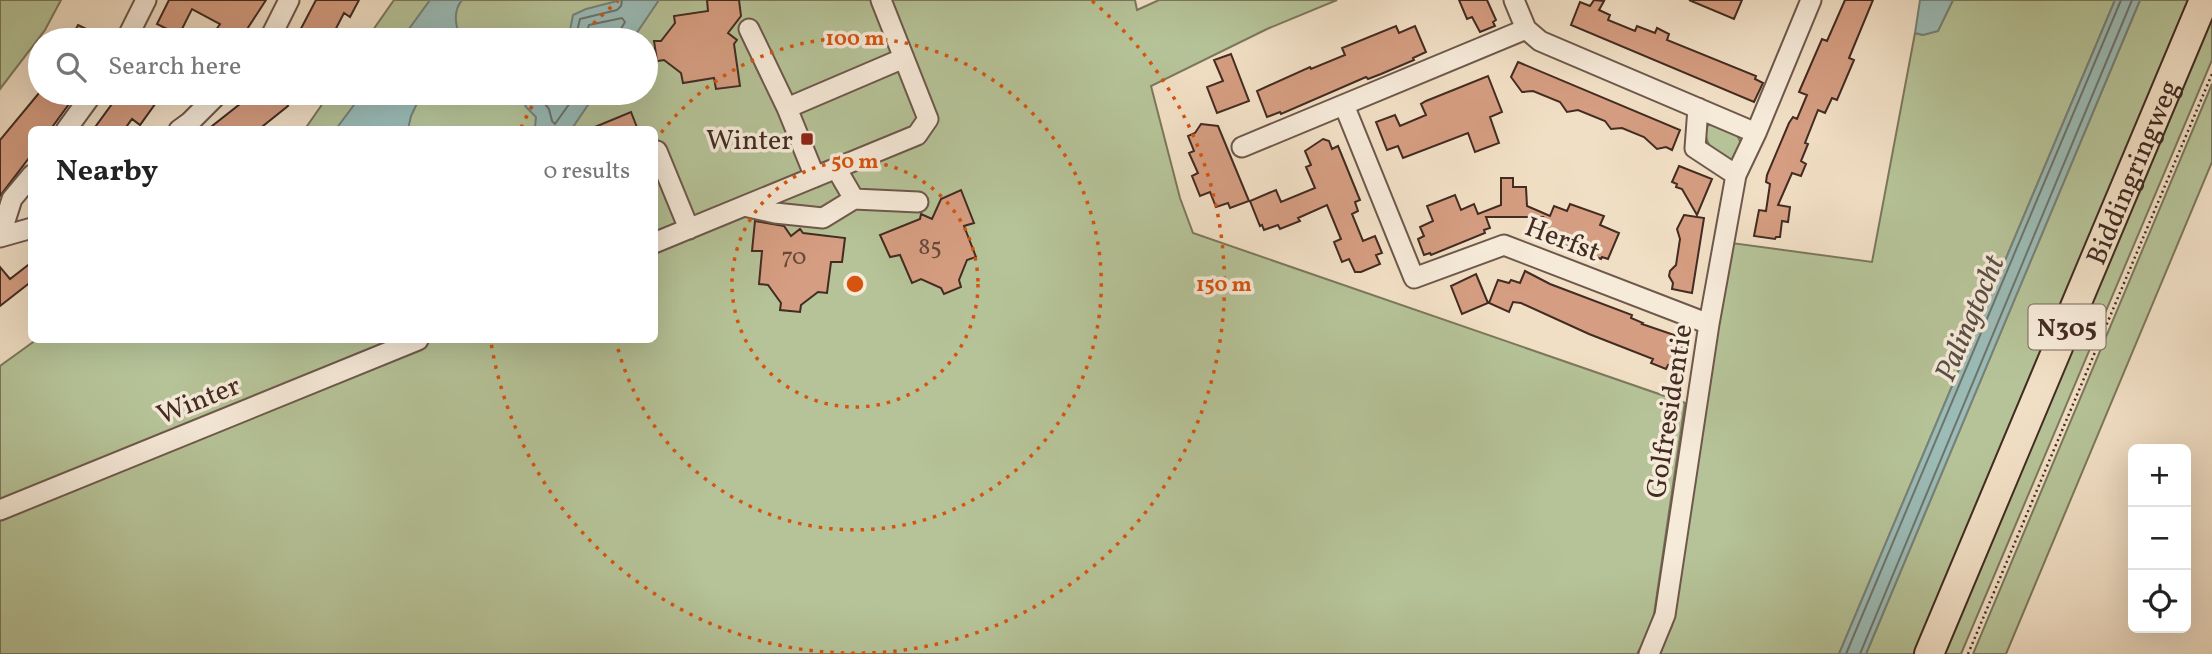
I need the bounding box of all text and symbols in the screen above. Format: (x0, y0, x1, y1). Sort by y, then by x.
text: 100 m (825, 25, 885, 54)
search box (28, 28, 658, 105)
icon: search (52, 48, 90, 86)
text: Search here (108, 49, 241, 85)
street label: Biddingringweg (2078, 74, 2190, 271)
place label: Winter (706, 122, 793, 161)
marker: Winter (799, 131, 815, 147)
text: 50 m (831, 148, 879, 177)
text: Nearby (56, 151, 158, 193)
text: 0 results (543, 156, 630, 188)
street label: Herfst (1519, 208, 1605, 272)
house number: 85 (918, 231, 942, 265)
house number: 70 (781, 241, 807, 275)
water label: Palingtocht (1925, 248, 2017, 388)
text: 150 m (1196, 271, 1252, 300)
centre of rings (843, 272, 867, 296)
road number: N305 (2028, 304, 2106, 350)
street label: Golfresidentie (1637, 322, 1703, 501)
street label: Winter (151, 367, 247, 436)
map controls (2128, 444, 2191, 633)
button: + (2128, 444, 2191, 507)
button: − (2128, 507, 2191, 570)
button: locate (2128, 570, 2191, 633)

